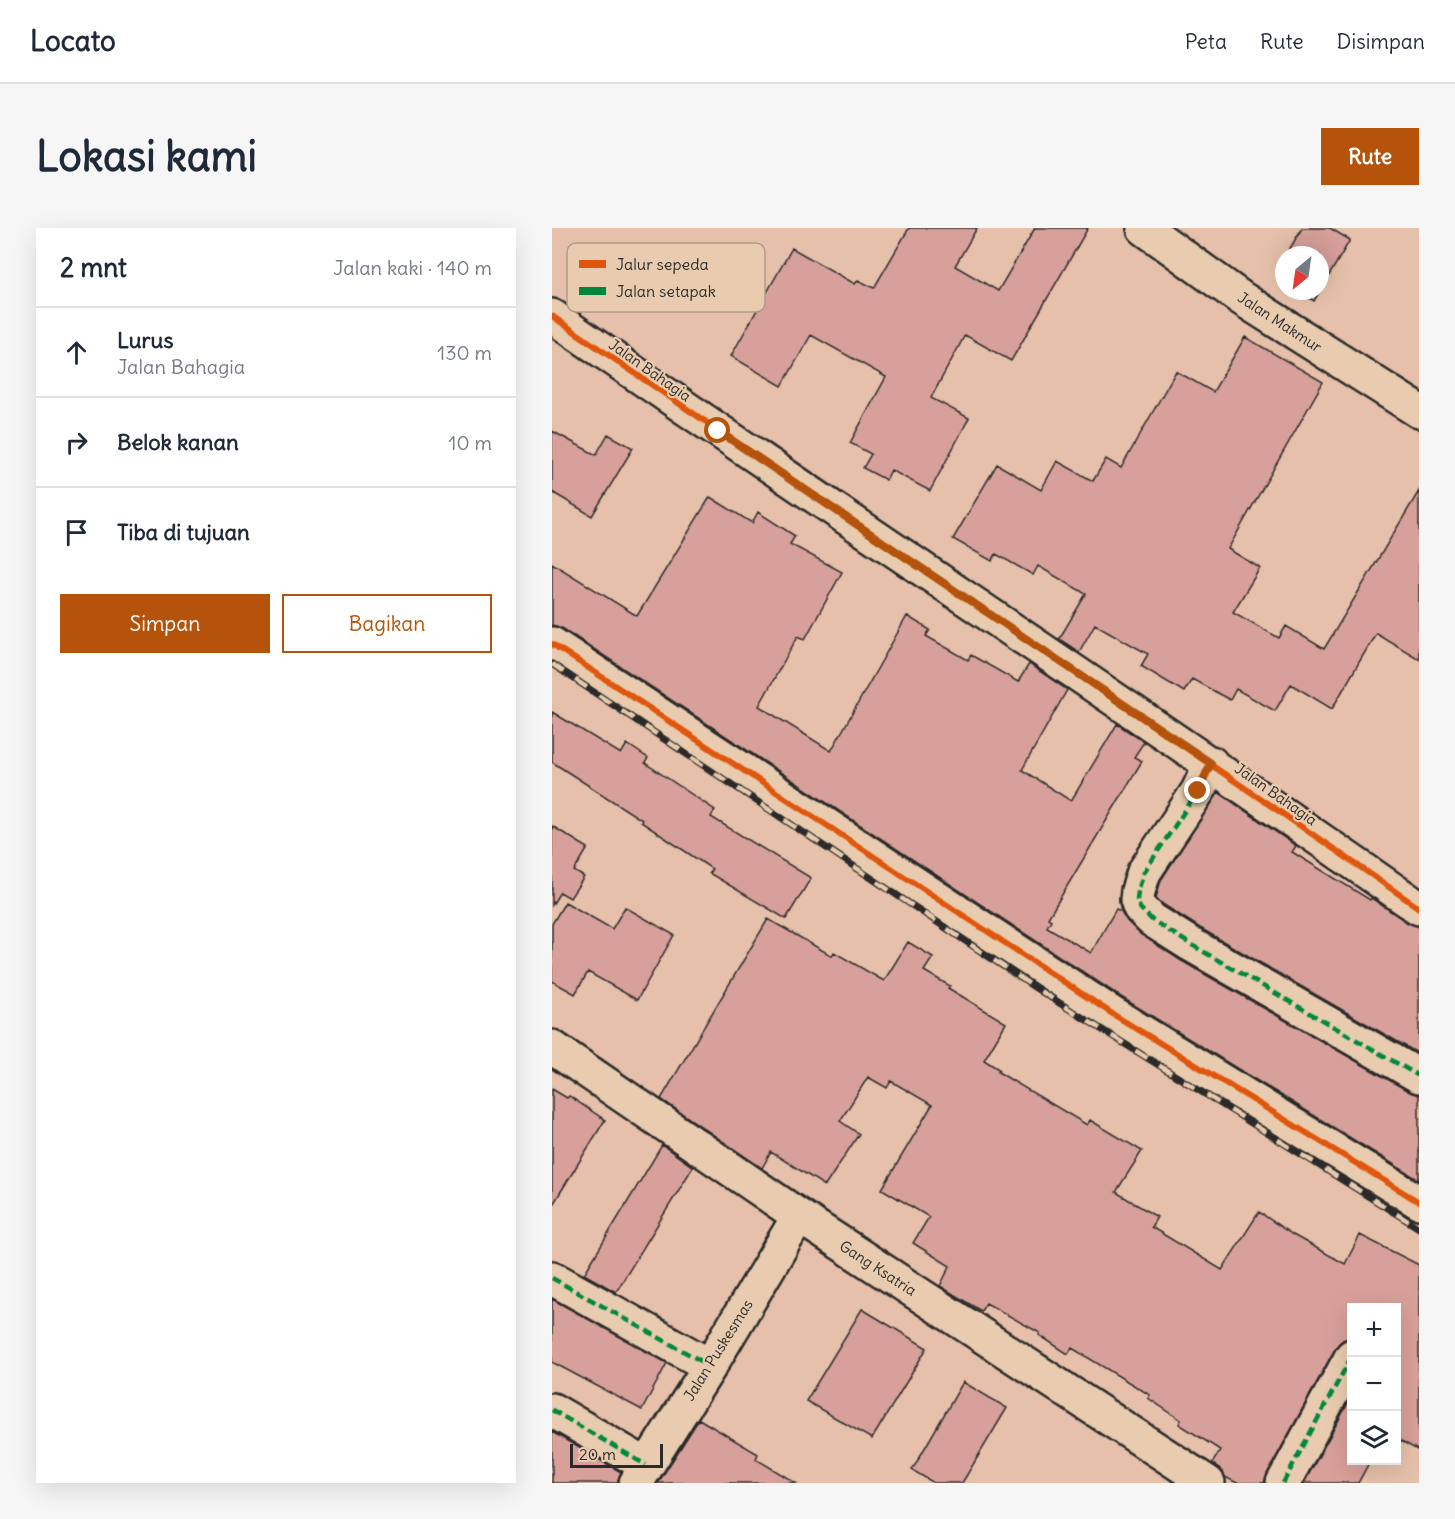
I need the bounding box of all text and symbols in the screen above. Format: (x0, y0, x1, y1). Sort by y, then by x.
text: Locato (30, 23, 116, 59)
text: Peta (1185, 28, 1227, 55)
text: Rute (1260, 28, 1304, 55)
text: Disimpan (1337, 28, 1425, 55)
button: Rute (1321, 128, 1419, 185)
text: Lokasi kami (36, 130, 257, 182)
legend (567, 243, 765, 312)
north arrow (1275, 246, 1329, 300)
text: 2 mnt (60, 251, 127, 284)
text: Jalur sepeda (616, 254, 709, 274)
text: Jalan kaki · 140 m (333, 255, 492, 280)
text: Jalan setapak (616, 281, 716, 301)
street label: Jalan Makmur (1234, 288, 1326, 356)
text: Lurus (117, 326, 173, 354)
street label: Jalan Bahagia (605, 335, 695, 406)
icon: ahead (60, 336, 93, 369)
text: 130 m (437, 340, 492, 365)
text: Jalan Bahagia (117, 354, 245, 379)
route start (704, 417, 730, 443)
icon: right (60, 426, 93, 459)
text: Belok kanan (117, 428, 239, 456)
text: 10 m (449, 430, 492, 455)
icon: arrive (60, 516, 93, 549)
text: Tiba di tujuan (117, 518, 250, 546)
button: Simpan (60, 594, 270, 653)
button: Bagikan (282, 594, 492, 653)
street label: Jalan Bahagia (1231, 759, 1321, 830)
route end (1184, 777, 1210, 803)
street label: Gang Ksatria (836, 1236, 920, 1300)
street label: Jalan Puskesmas (679, 1296, 757, 1404)
map controls (1347, 1303, 1401, 1465)
button: + (1347, 1303, 1401, 1357)
button: − (1347, 1357, 1401, 1411)
button: layers (1347, 1411, 1401, 1465)
scale bar (570, 1441, 663, 1468)
text: 20 m (579, 1444, 616, 1464)

